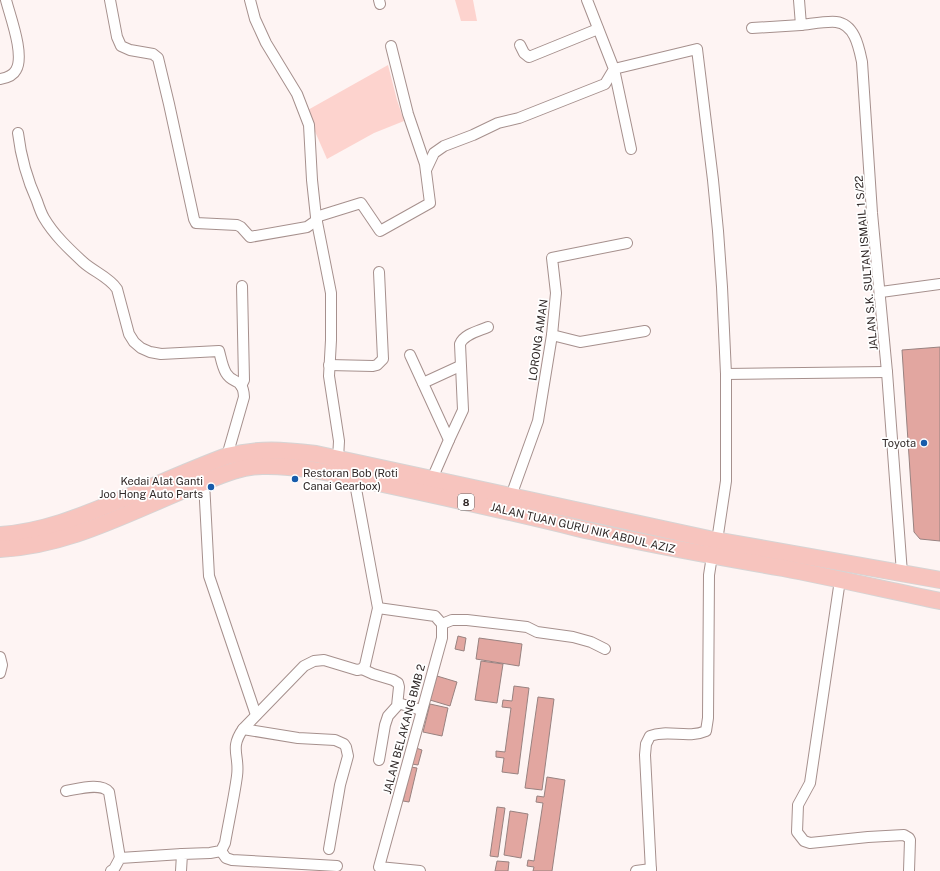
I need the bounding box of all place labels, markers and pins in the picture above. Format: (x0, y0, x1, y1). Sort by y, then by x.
place label: Toyota (882, 437, 916, 449)
marker: Toyota (919, 438, 929, 448)
place label: Restoran Bob (Roti Canai Gearbox) (303, 467, 398, 492)
marker: Restoran Bob (Roti Canai Gearbox) (290, 474, 300, 484)
place label: Kedai Alat Ganti Joo Hong Auto Parts (99, 475, 203, 500)
marker: Kedai Alat Ganti Joo Hong Auto Parts (206, 482, 216, 492)

